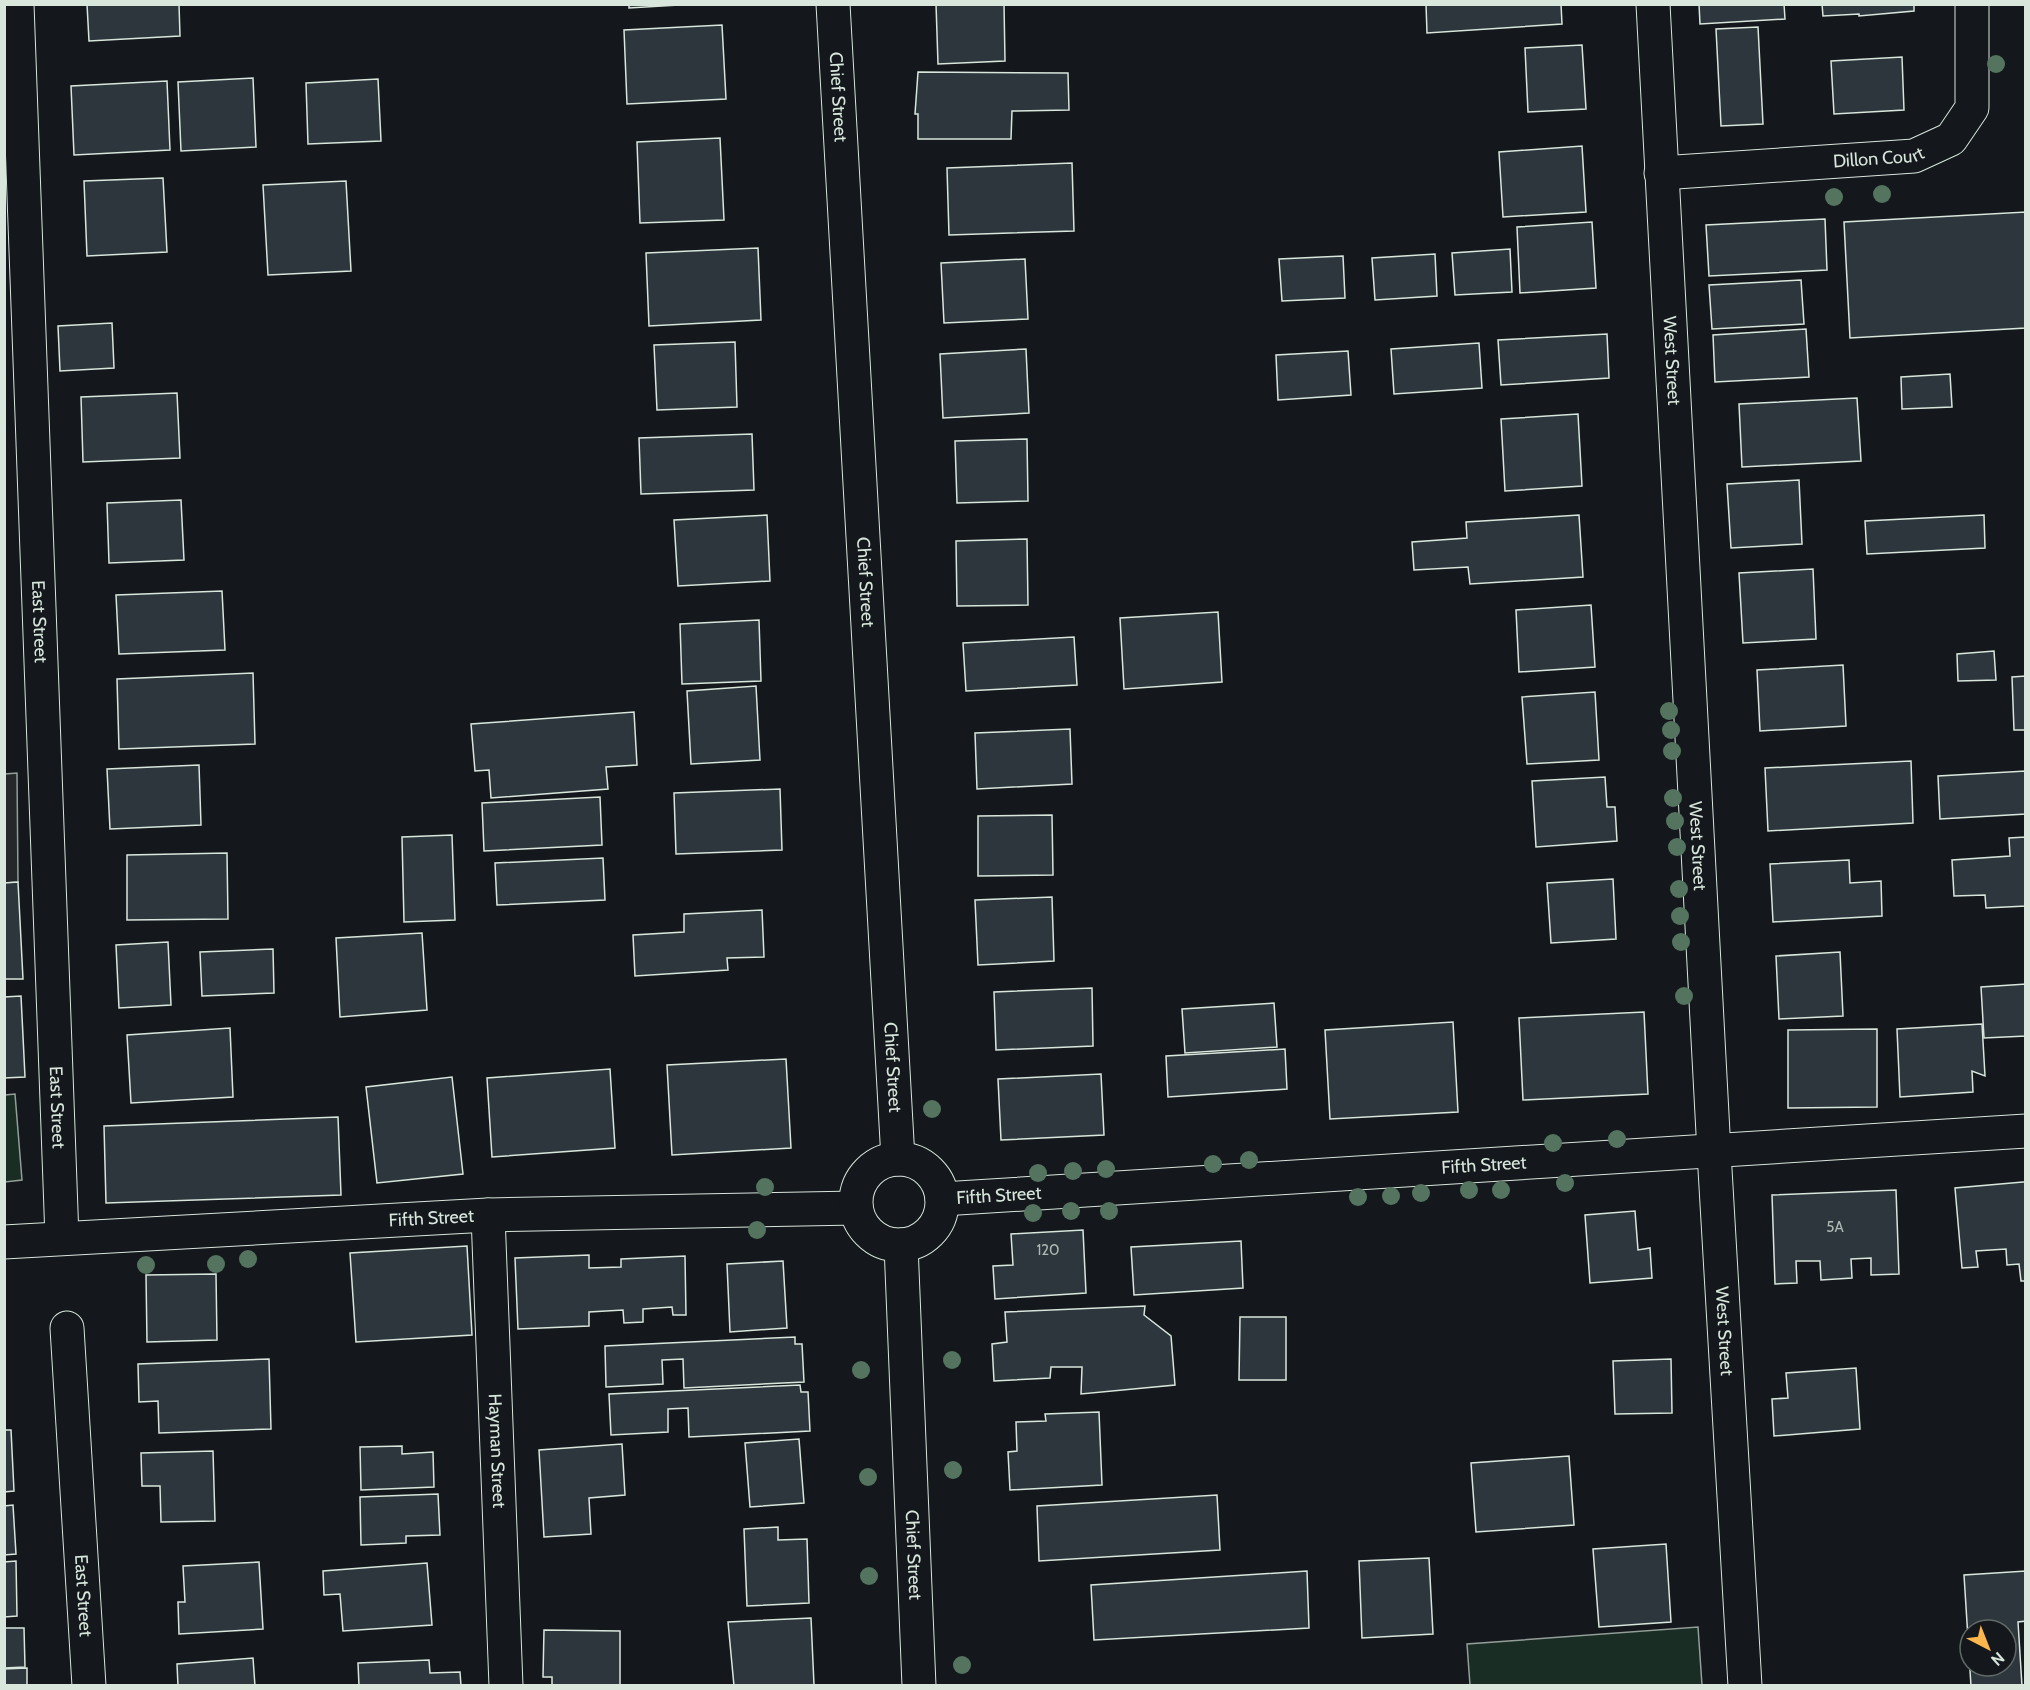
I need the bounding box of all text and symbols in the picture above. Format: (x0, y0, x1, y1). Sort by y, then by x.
street label: Chief Street (825, 51, 852, 143)
street label: Dillon Court (1832, 142, 1928, 172)
street label: West Street (1659, 315, 1685, 406)
street label: Chief Street (852, 536, 879, 628)
street label: East Street (27, 580, 52, 663)
street label: West Street (1684, 801, 1711, 891)
street label: Chief Street (879, 1022, 906, 1113)
street label: East Street (45, 1066, 70, 1149)
street label: Fifth Street (1441, 1151, 1527, 1179)
street label: Fifth Street (956, 1182, 1042, 1209)
street label: Fifth Street (388, 1205, 475, 1232)
house number: 5A (1826, 1218, 1844, 1236)
house number: 120 (1036, 1241, 1060, 1259)
street label: West Street (1711, 1286, 1738, 1376)
street label: Hayman Street (484, 1393, 510, 1509)
street label: Chief Street (901, 1509, 926, 1600)
street label: East Street (70, 1554, 97, 1637)
north arrow (1958, 1618, 2018, 1678)
text: N (1987, 1648, 2008, 1670)

